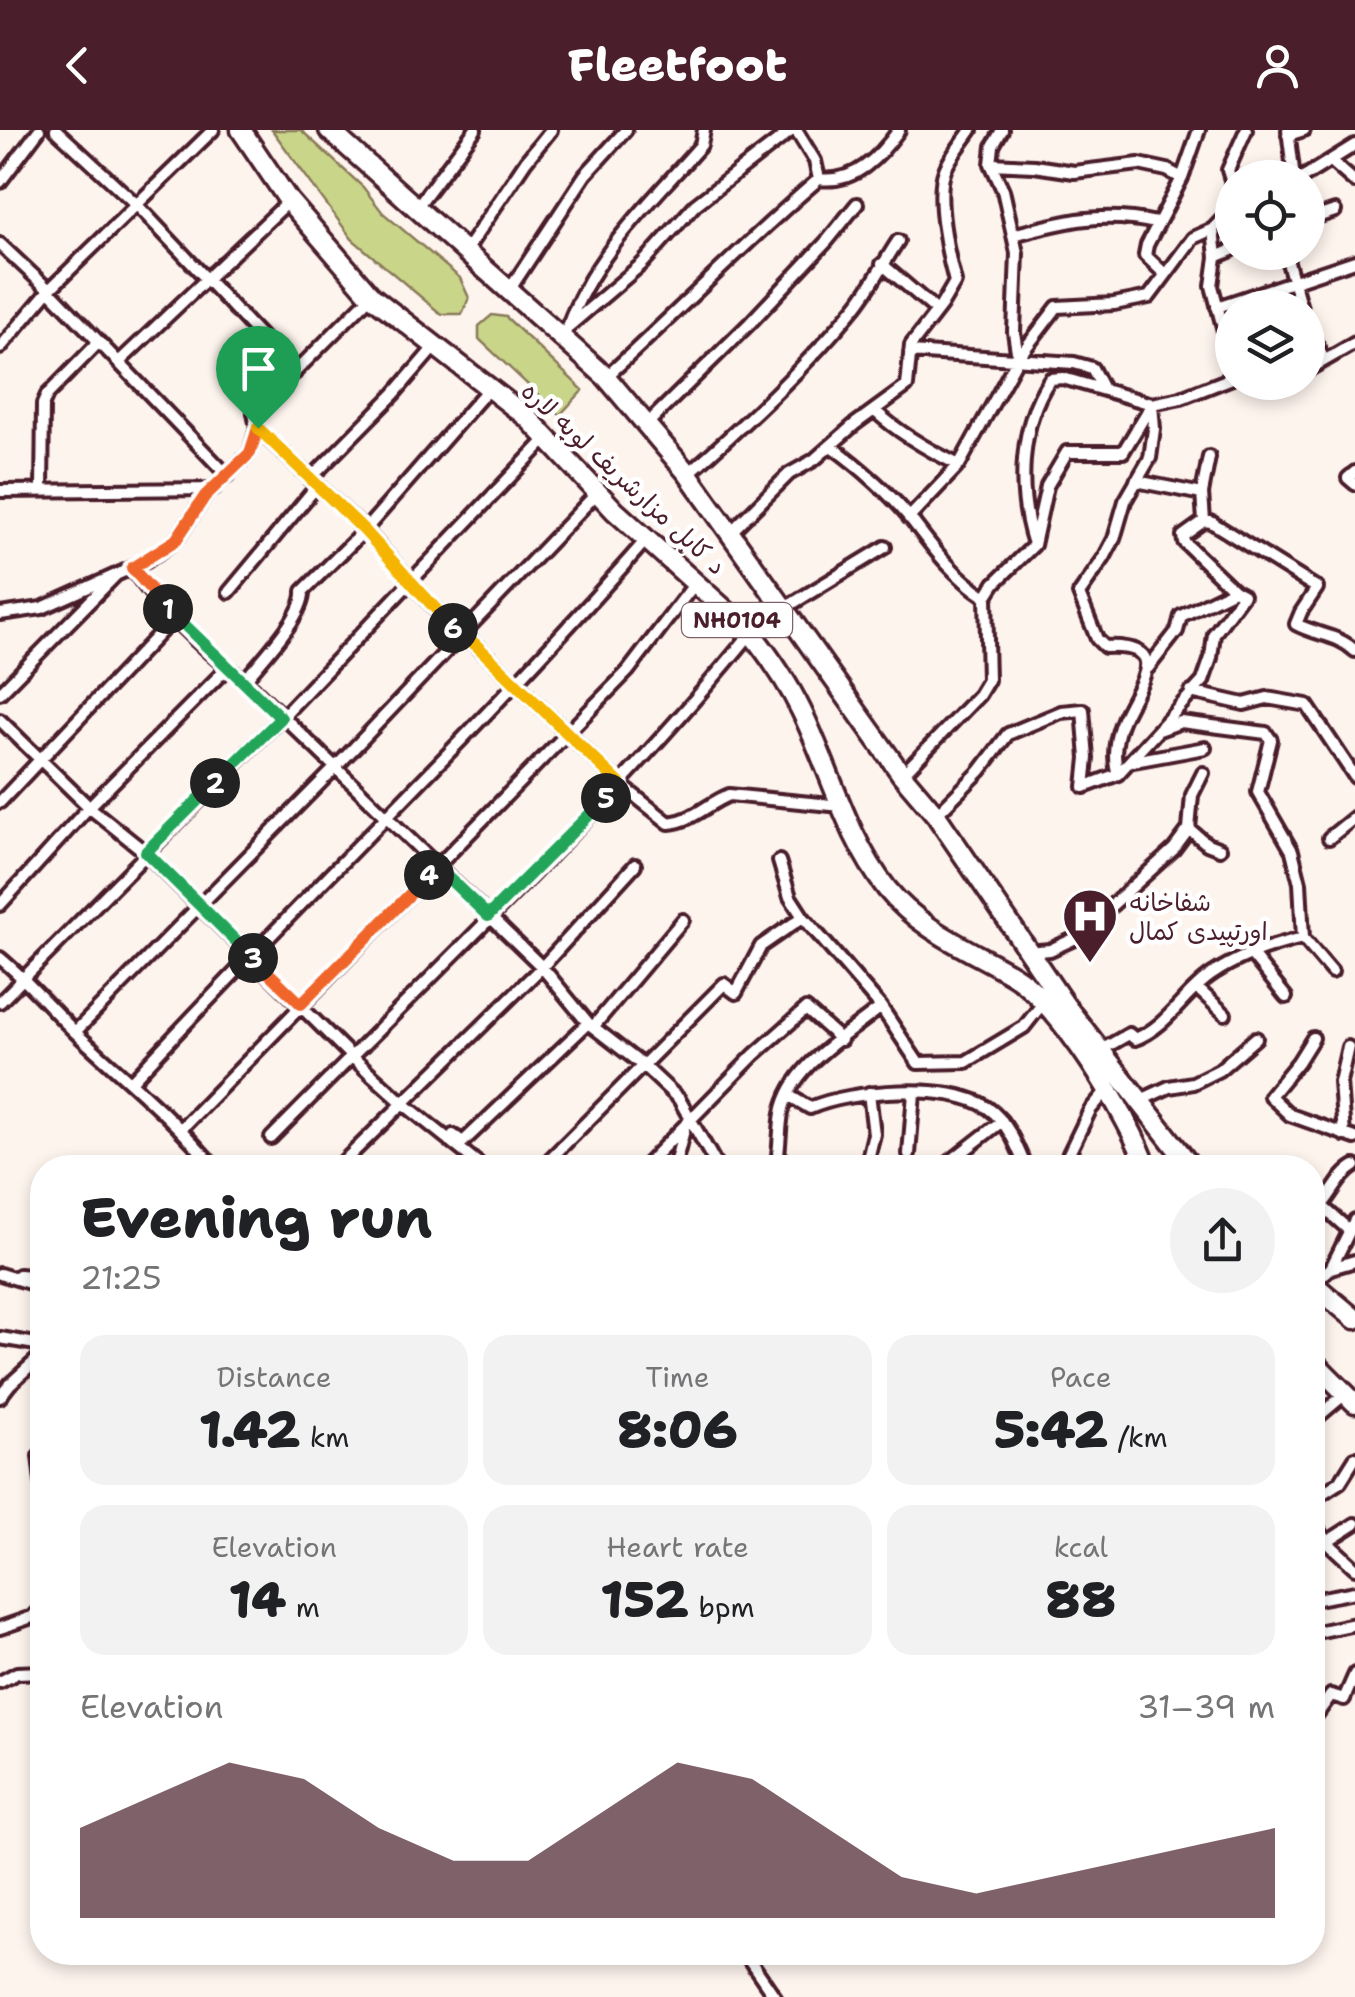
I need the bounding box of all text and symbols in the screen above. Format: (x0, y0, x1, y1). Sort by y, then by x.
text: Fleetfoot (568, 35, 787, 95)
icon: back (50, 38, 105, 93)
icon: person (1250, 38, 1305, 93)
map controls (1215, 160, 1325, 400)
button: locate (1215, 160, 1325, 270)
button: layers (1215, 290, 1325, 400)
pin (216, 326, 301, 429)
icon: arrive (231, 341, 286, 396)
street label: د کابل مزارشریف لویه لاره (514, 374, 734, 582)
pin: 1 (143, 584, 193, 634)
text: 1 (162, 590, 174, 628)
pin: 6 (428, 603, 478, 653)
road number: NH0104 (682, 603, 792, 637)
text: 6 (443, 609, 463, 647)
pin: 2 (190, 758, 240, 808)
text: 2 (205, 764, 225, 802)
pin: 5 (581, 773, 631, 823)
text: 5 (597, 779, 615, 817)
pin: 4 (404, 850, 454, 900)
text: 4 (419, 856, 439, 894)
place label: شفاخانه اورتپیدی کمال (1129, 885, 1268, 948)
hospital icon: شفاخانه اورتپیدی کمال (1060, 886, 1120, 965)
pin: 3 (228, 933, 278, 983)
text: 3 (243, 939, 263, 977)
text: Evening run (80, 1181, 432, 1255)
button: share (1170, 1188, 1275, 1293)
text: 21:25 (80, 1256, 162, 1299)
text: Distance (217, 1358, 332, 1396)
text: Time (645, 1358, 710, 1396)
text: Pace (1050, 1358, 1112, 1396)
text: 1.42 (199, 1396, 300, 1463)
text: 8:06 (617, 1396, 738, 1463)
text: 5:42 (994, 1396, 1108, 1463)
text: km (300, 1418, 349, 1456)
text: /km (1108, 1418, 1168, 1456)
text: Elevation (212, 1528, 337, 1566)
text: Heart rate (606, 1528, 749, 1566)
text: kcal (1054, 1528, 1108, 1566)
text: 14 (228, 1566, 286, 1633)
text: 152 (600, 1566, 689, 1633)
text: 88 (1045, 1566, 1116, 1633)
text: m (286, 1588, 320, 1626)
text: bpm (689, 1588, 755, 1626)
text: Elevation (80, 1685, 223, 1728)
text: 31–39 m (1137, 1685, 1275, 1728)

